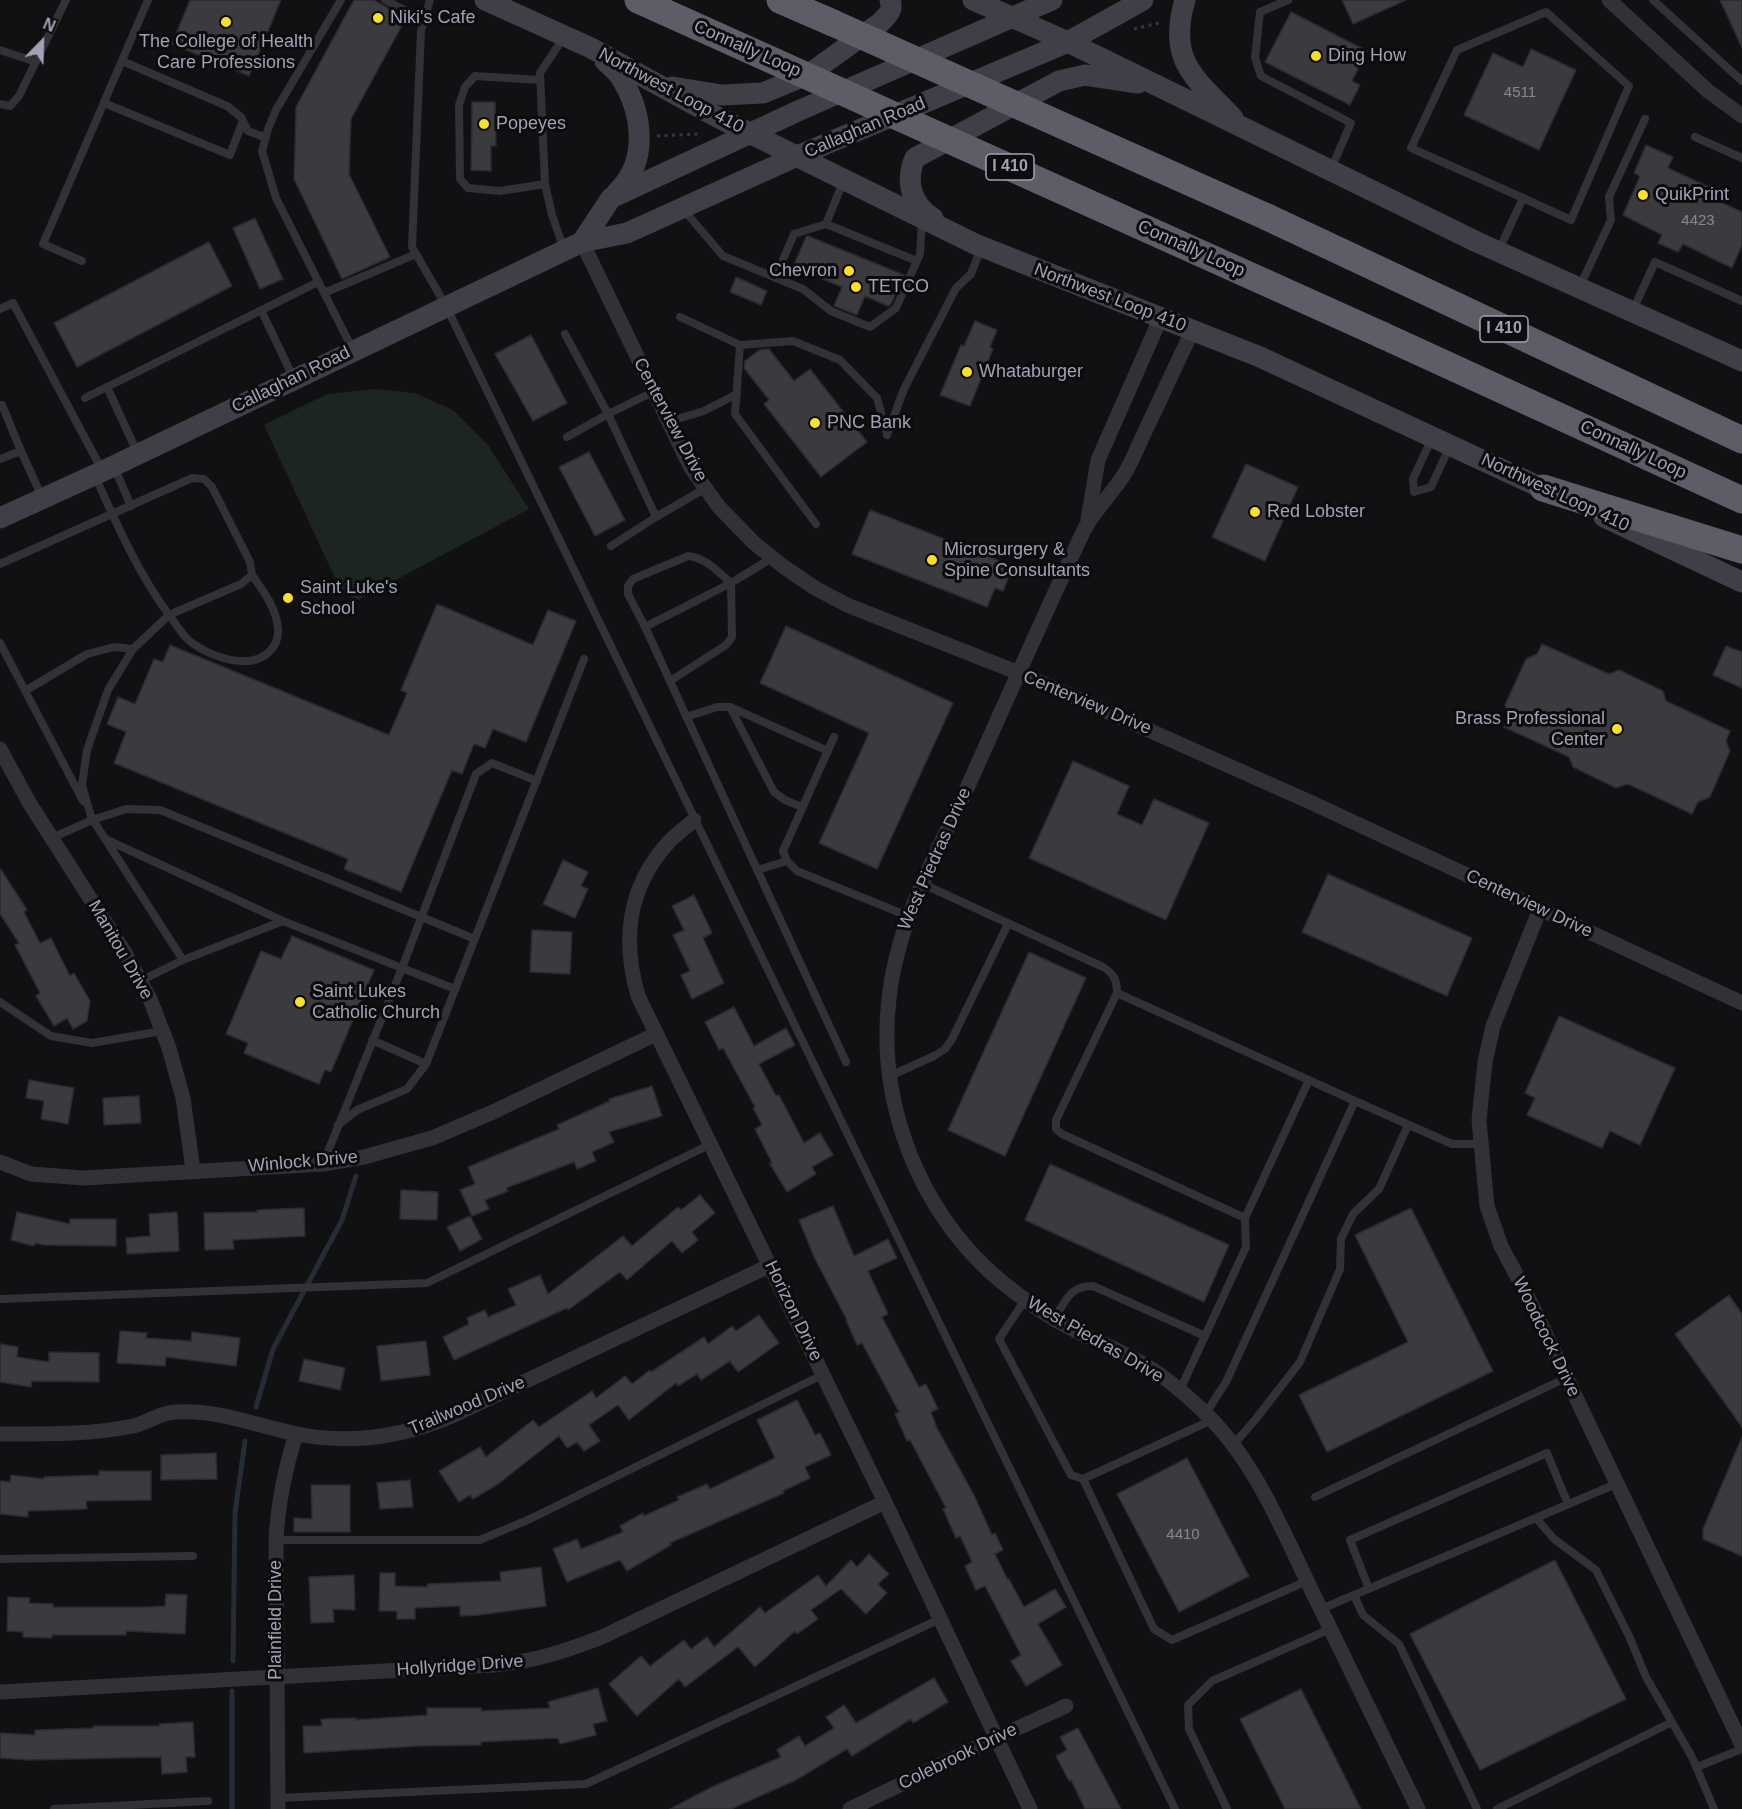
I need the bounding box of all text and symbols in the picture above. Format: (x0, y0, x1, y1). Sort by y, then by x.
place label: Niki's Cafe (390, 7, 475, 29)
marker: Niki's Cafe (371, 11, 385, 25)
north arrow (12, 12, 72, 72)
text: N (41, 15, 58, 35)
marker: The College of Health Care Professions (219, 15, 233, 29)
street label: Connally Loop (690, 16, 804, 82)
place label: The College of Health Care Professions (139, 31, 313, 74)
street label: Northwest Loop 410 (595, 44, 747, 138)
place label: Ding How (1328, 45, 1406, 67)
marker: Ding How (1309, 49, 1323, 63)
house number: 4511 (1504, 84, 1536, 102)
street label: Callaghan Road (801, 93, 929, 163)
place label: Popeyes (496, 113, 566, 135)
marker: Popeyes (477, 117, 491, 131)
road number: I 410 (986, 154, 1034, 180)
place label: QuikPrint (1655, 184, 1729, 206)
marker: QuikPrint (1636, 188, 1650, 202)
house number: 4423 (1681, 212, 1715, 230)
street label: Connally Loop (1134, 216, 1248, 282)
street label: Northwest Loop 410 (1031, 259, 1189, 337)
place label: Chevron (769, 260, 837, 282)
marker: Chevron (842, 264, 856, 278)
place label: TETCO (868, 276, 929, 298)
marker: TETCO (849, 280, 863, 294)
road number: I 410 (1480, 316, 1528, 342)
street label: Callaghan Road (228, 342, 354, 418)
street label: Centerview Drive (628, 354, 712, 486)
place label: Whataburger (979, 361, 1083, 383)
marker: Whataburger (960, 365, 974, 379)
place label: PNC Bank (827, 412, 911, 434)
marker: PNC Bank (808, 416, 822, 430)
street label: Connally Loop (1576, 416, 1690, 484)
street label: Northwest Loop 410 (1477, 449, 1633, 537)
place label: Red Lobster (1267, 501, 1365, 523)
marker: Red Lobster (1248, 505, 1262, 519)
place label: Microsurgery & Spine Consultants (944, 539, 1090, 582)
marker: Microsurgery & Spine Consultants (925, 553, 939, 567)
place label: Saint Luke's School (300, 577, 397, 620)
marker: Saint Luke's School (281, 591, 295, 605)
street label: Centerview Drive (1020, 666, 1154, 740)
place label: Brass Professional Center (1455, 708, 1605, 750)
marker: Brass Professional Center (1610, 722, 1624, 736)
street label: West Piedras Drive (894, 784, 976, 934)
street label: Centerview Drive (1462, 865, 1596, 943)
street label: Manitou Drive (83, 897, 157, 1003)
place label: Saint Lukes Catholic Church (312, 981, 440, 1024)
marker: Saint Lukes Catholic Church (293, 995, 307, 1009)
street label: Winlock Drive (247, 1146, 359, 1178)
street label: Horizon Drive (759, 1257, 827, 1365)
street label: Woodcock Drive (1508, 1274, 1584, 1400)
street label: West Piedras Drive (1023, 1292, 1167, 1388)
street label: Trailwood Drive (406, 1372, 528, 1440)
house number: 4410 (1166, 1526, 1200, 1544)
street label: Plainfield Drive (265, 1560, 287, 1680)
street label: Hollyridge Drive (396, 1651, 524, 1681)
street label: Colebrook Drive (895, 1719, 1021, 1795)

